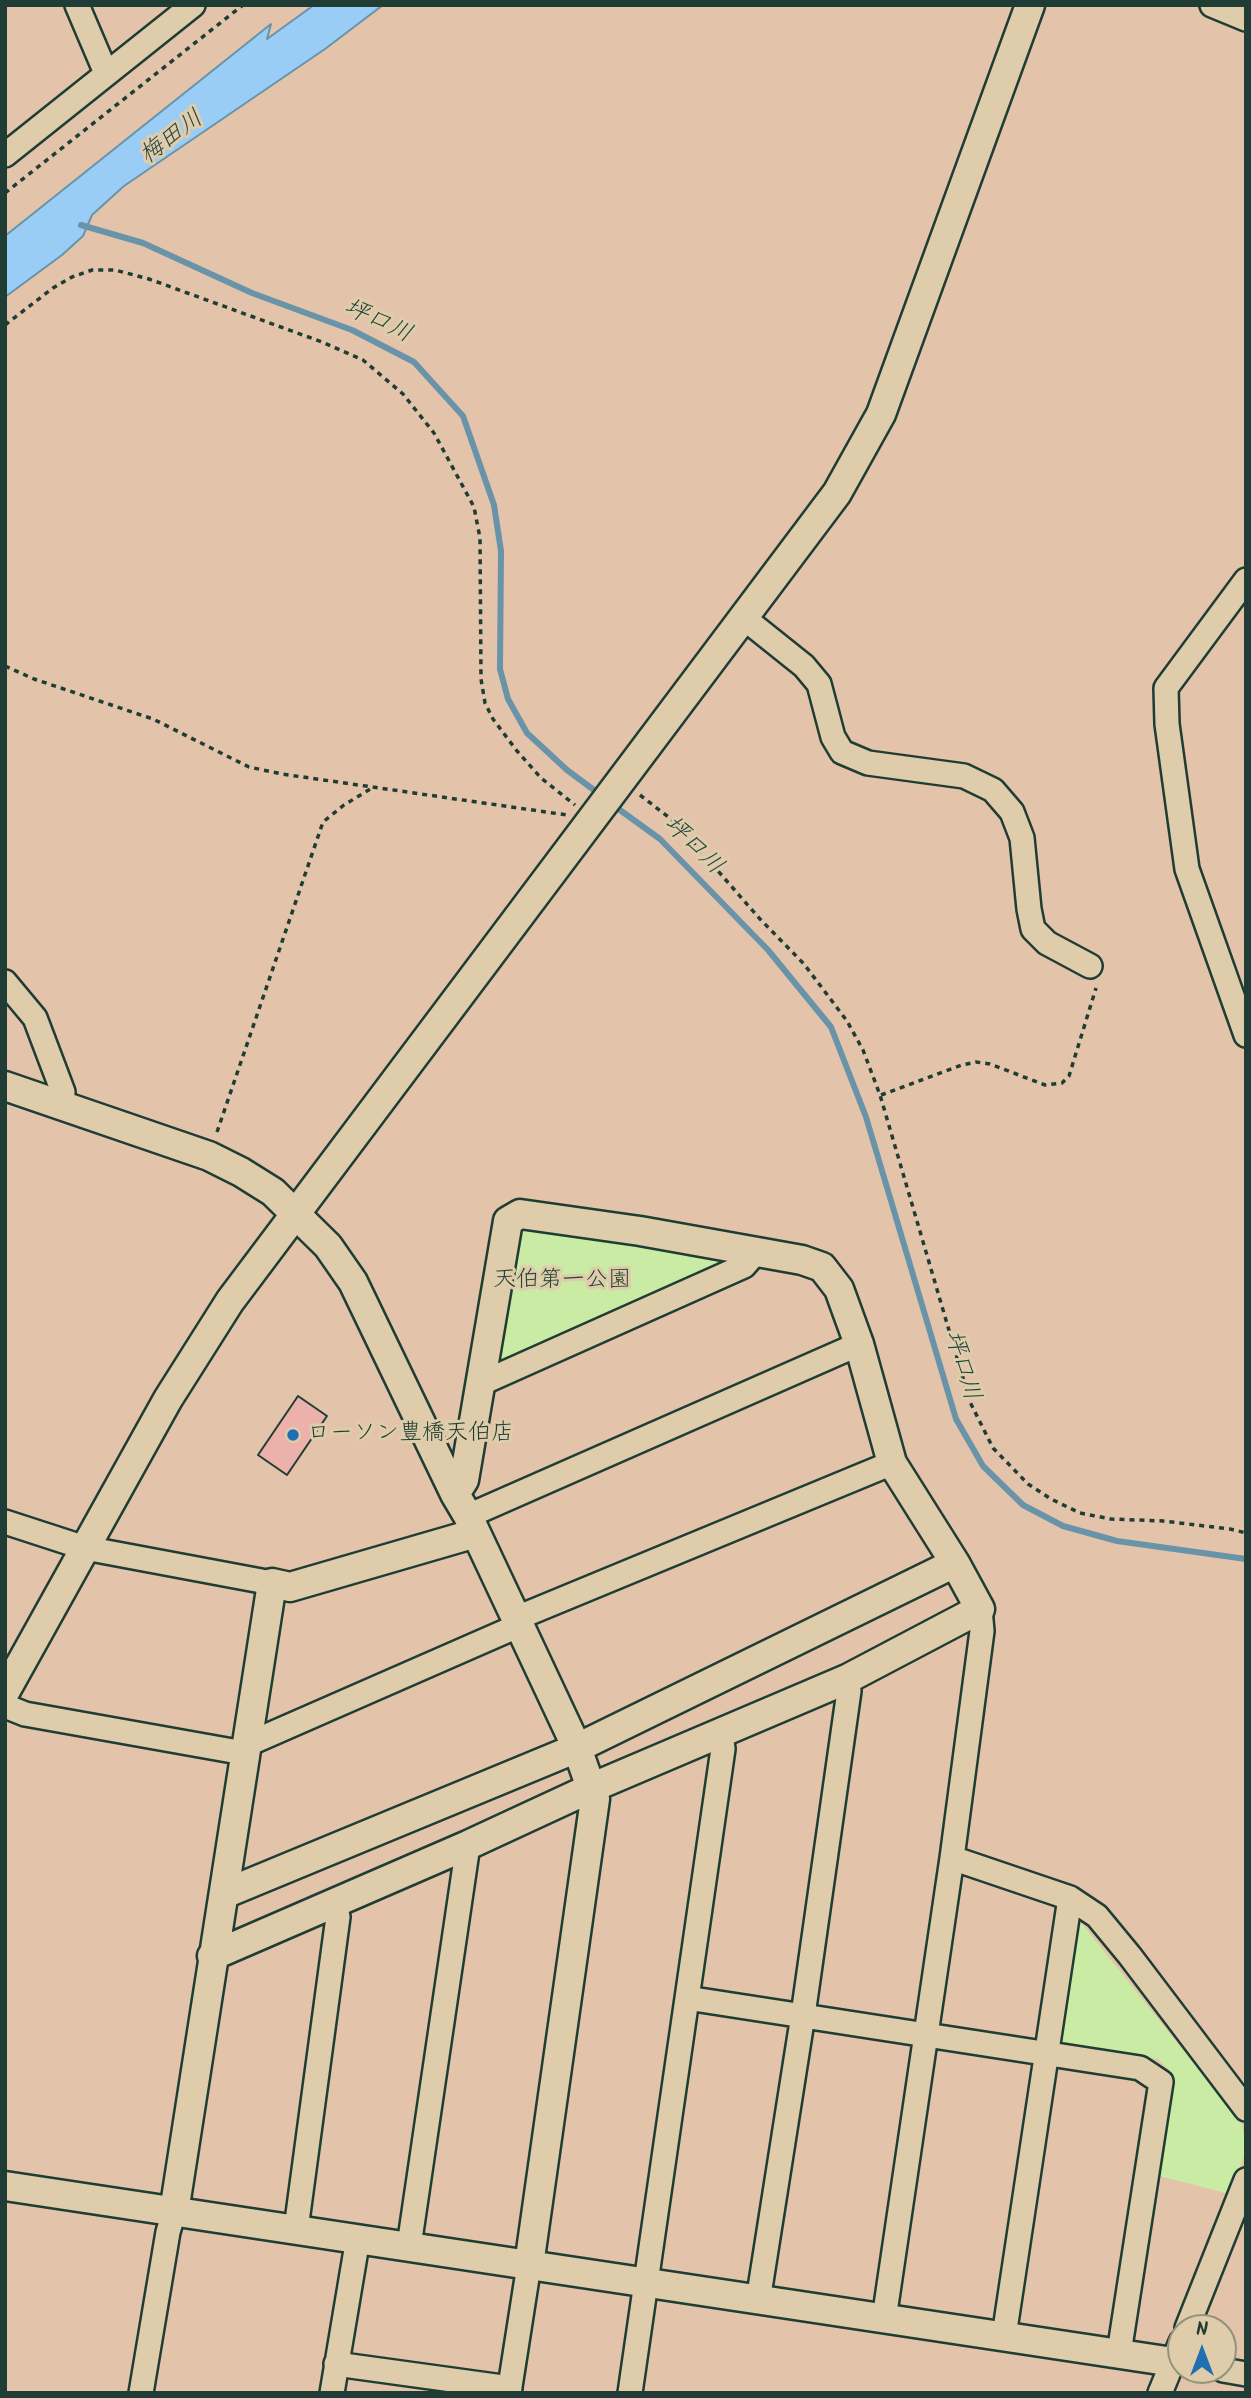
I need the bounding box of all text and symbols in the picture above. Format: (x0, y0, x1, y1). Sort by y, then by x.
water label: 梅田川 (136, 106, 210, 172)
water label: 坪口川 (338, 295, 416, 351)
water label: 坪口川 (656, 812, 728, 882)
park label: 天伯第一公園 (493, 1268, 631, 1296)
water label: 坪口川 (936, 1327, 984, 1405)
place label: ローソン豊橋天伯店 (307, 1421, 514, 1449)
marker: ローソン豊橋天伯店 (285, 1427, 301, 1443)
north arrow (1167, 2314, 1237, 2384)
text: N (1196, 2315, 1208, 2345)

